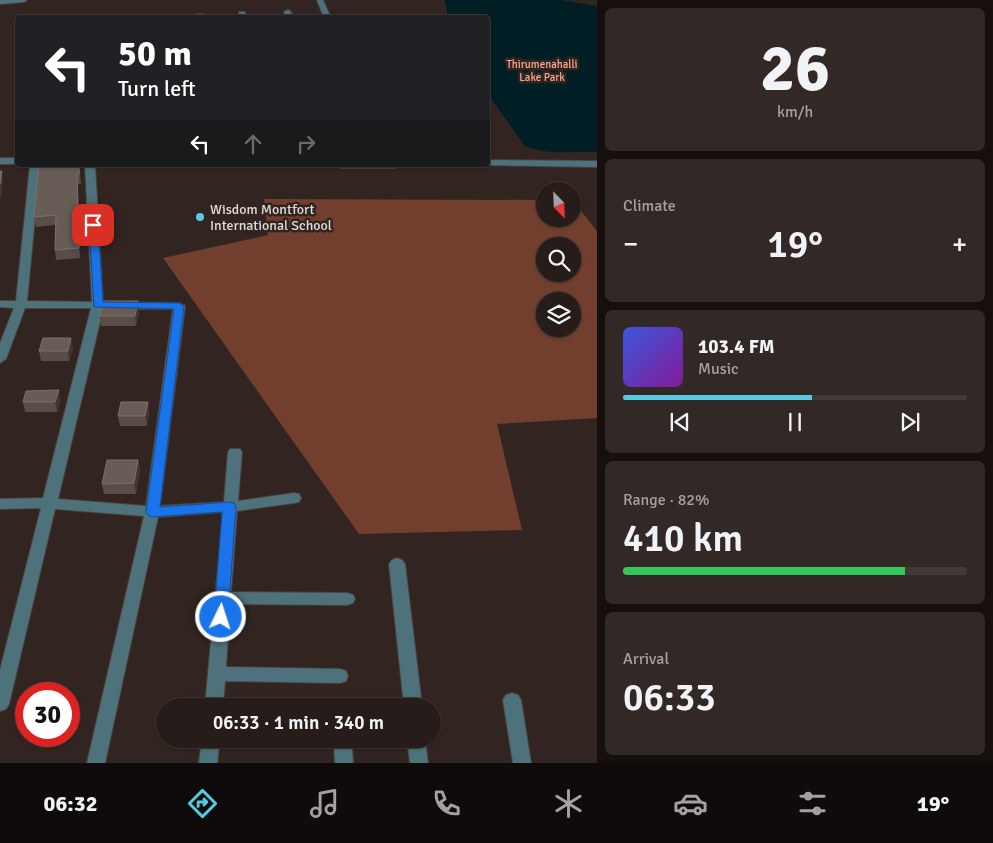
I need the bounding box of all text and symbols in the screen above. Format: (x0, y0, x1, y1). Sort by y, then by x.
text: 26 (760, 29, 830, 109)
text: 50 m (118, 32, 192, 75)
icon: left (35, 35, 100, 100)
park label: Thirumenahalli Lake Park (506, 58, 578, 84)
text: Turn left (118, 75, 196, 102)
text: km/h (777, 102, 813, 122)
icon: left (186, 130, 214, 158)
icon: ahead (239, 130, 267, 158)
icon: right (292, 130, 320, 158)
north arrow (536, 182, 581, 228)
map controls (536, 182, 581, 337)
text: Climate (623, 196, 676, 216)
place label: Wisdom Montfort International School (210, 201, 332, 234)
pin (72, 204, 114, 246)
icon: arrive (79, 211, 107, 239)
marker: Wisdom Montfort International School (194, 211, 206, 223)
text: 19° (767, 221, 823, 268)
text: − (623, 227, 638, 261)
text: + (952, 227, 967, 261)
button: search (536, 237, 581, 282)
button: layers (536, 292, 581, 337)
text: 103.4 FM (698, 335, 775, 359)
text: Music (698, 359, 739, 379)
icon: previous (666, 408, 694, 436)
icon: pause (781, 408, 809, 436)
icon: next (896, 408, 924, 436)
text: Range · 82% (623, 490, 709, 510)
text: 410 km (623, 515, 743, 562)
position arrow (194, 590, 246, 642)
text: Arrival (623, 649, 669, 669)
text: 06:33 (623, 674, 716, 721)
speed limit sign: 30 (15, 682, 80, 747)
text: 06:33 · 1 min · 340 m (213, 711, 384, 735)
icon: directions (185, 786, 220, 821)
icon: music (307, 786, 342, 821)
icon: phone (429, 786, 464, 821)
icon: climate (551, 786, 586, 821)
icon: car (673, 786, 708, 821)
icon: filters (795, 786, 830, 821)
text: 06:32 (44, 790, 98, 817)
text: 19° (917, 790, 949, 817)

